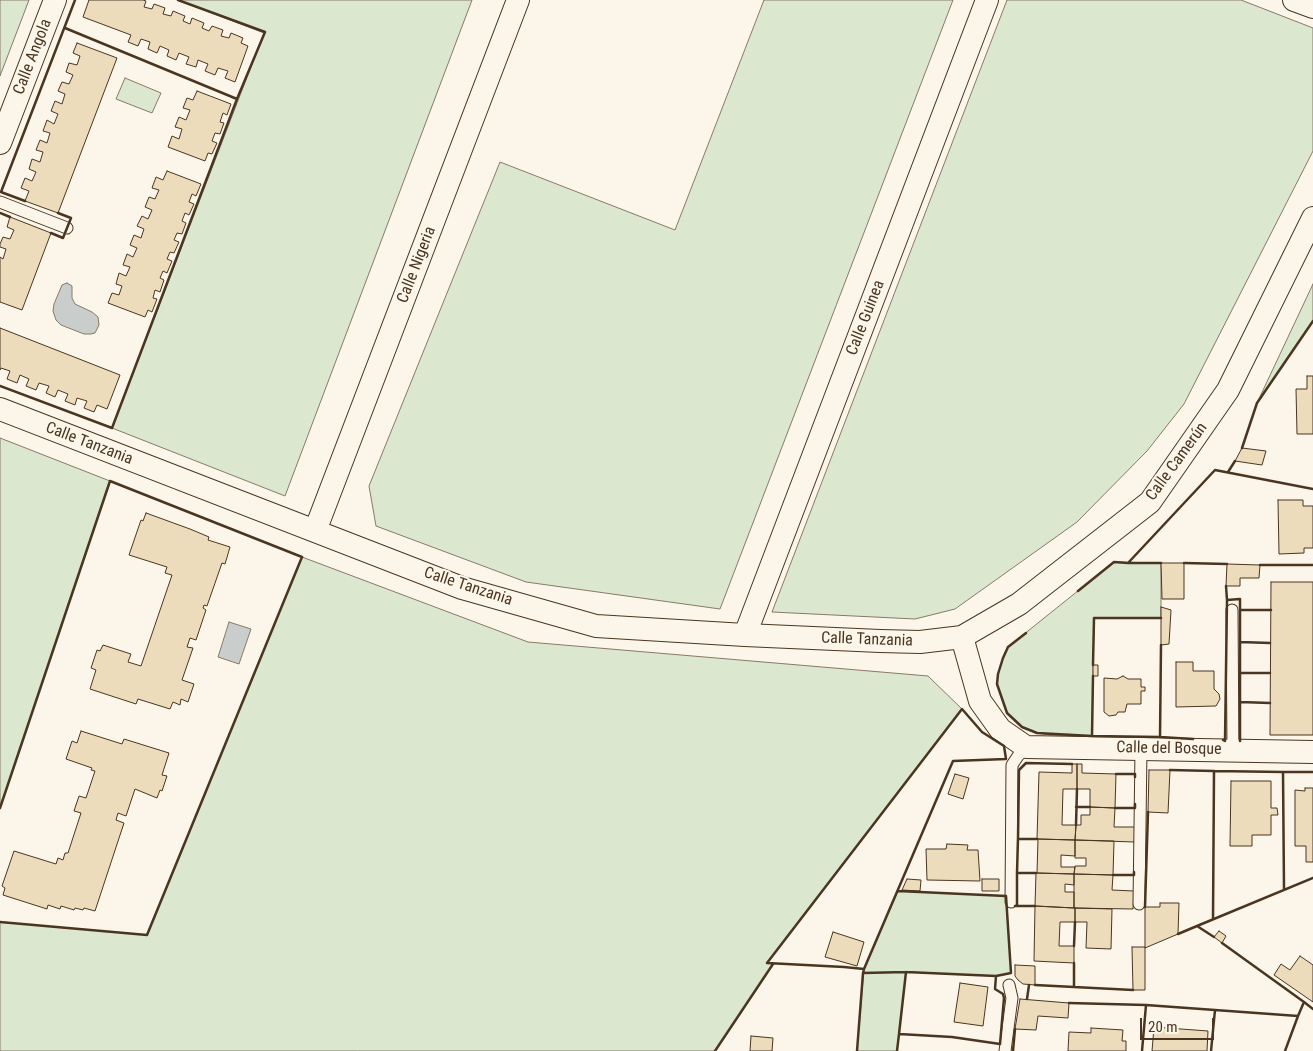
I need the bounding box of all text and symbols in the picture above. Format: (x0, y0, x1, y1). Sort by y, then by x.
street label: Calle Angola (10, 16, 56, 98)
street label: Calle Nigeria (394, 224, 440, 306)
street label: Calle Guinea (843, 278, 889, 358)
street label: Calle Tanzania (43, 419, 135, 469)
street label: Calle Camerún (1142, 419, 1212, 505)
street label: Calle Tanzania (421, 564, 515, 610)
street label: Calle Tanzania (821, 629, 913, 651)
street label: Calle del Bosque (1116, 738, 1222, 760)
scale bar (1143, 1008, 1217, 1040)
text: 20 m (1148, 1018, 1178, 1036)

